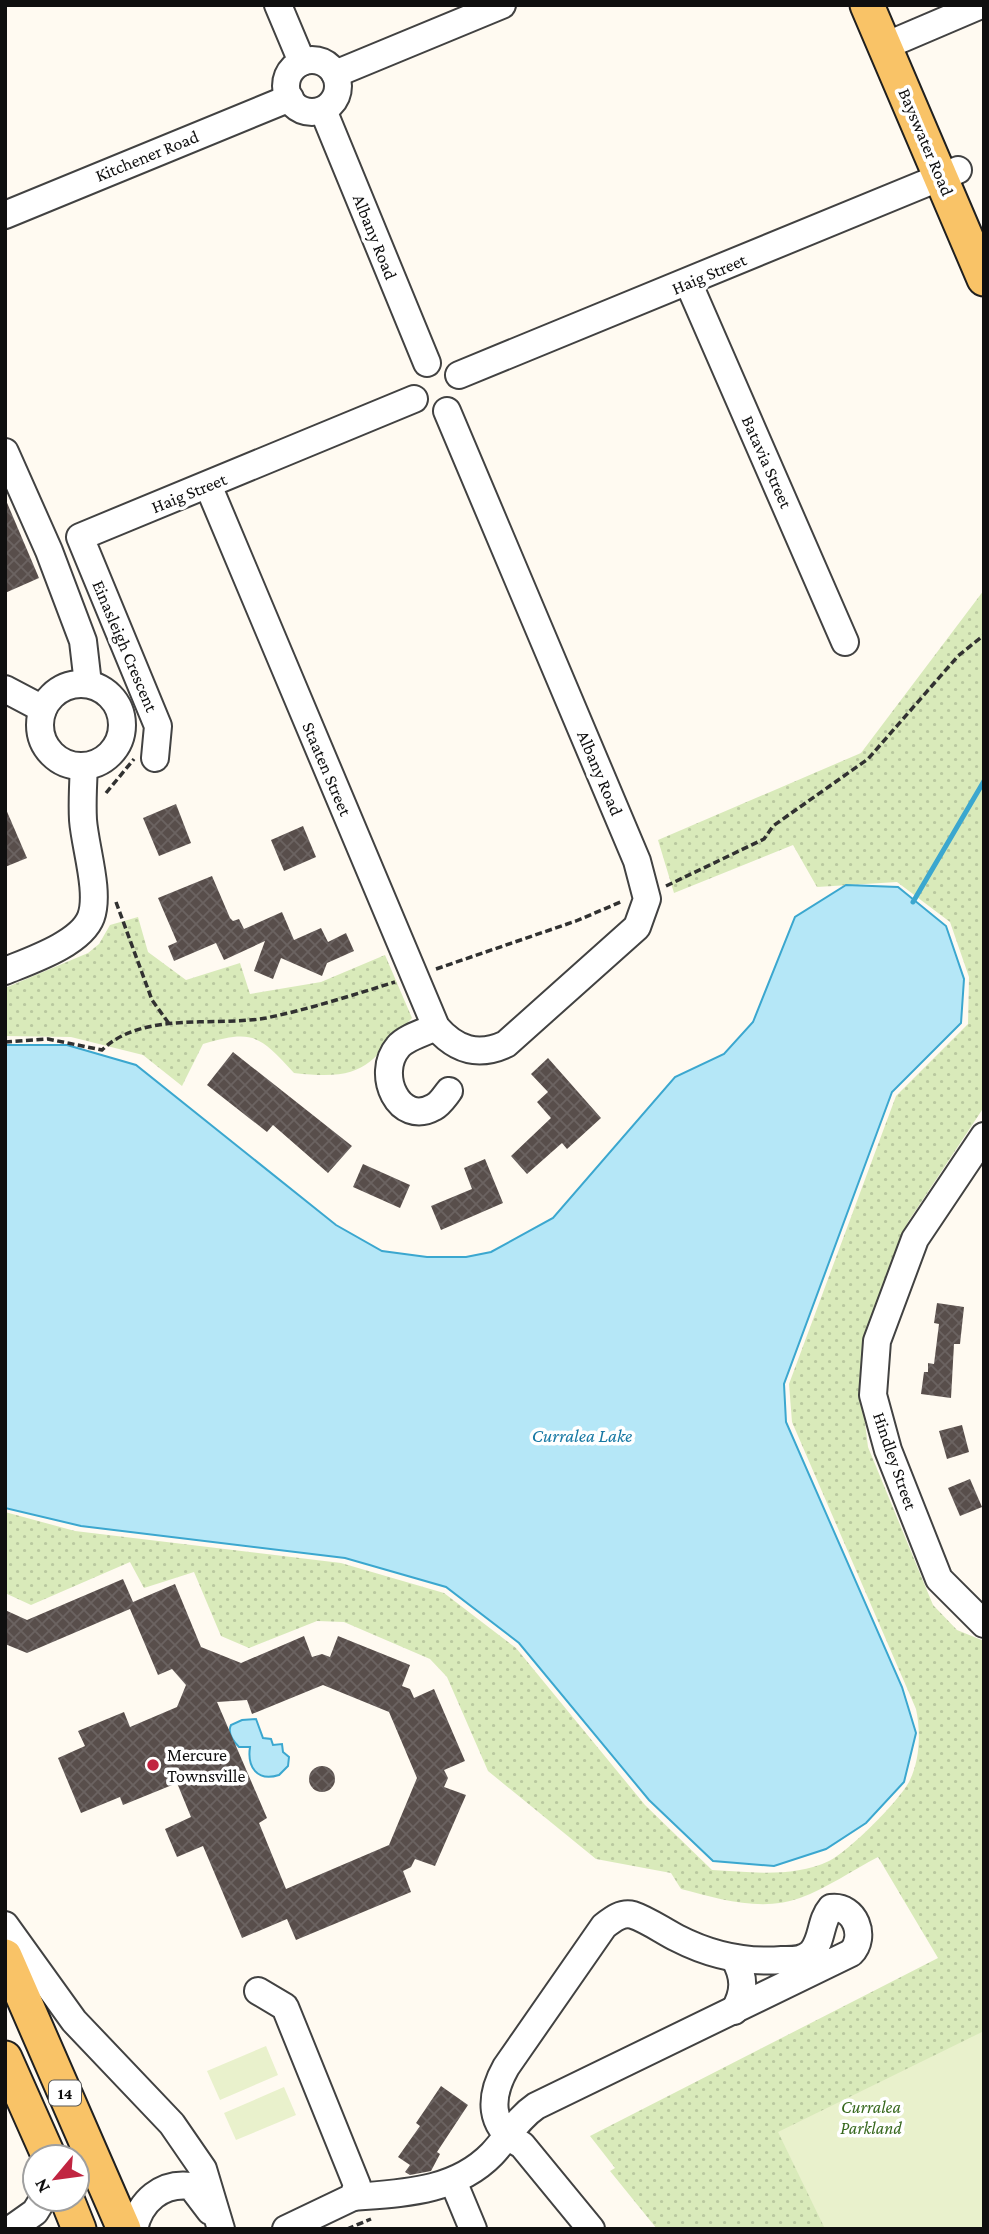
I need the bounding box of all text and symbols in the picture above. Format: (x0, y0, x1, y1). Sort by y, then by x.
street label: Bayswater Road (894, 85, 958, 199)
street label: Kitchener Road (92, 126, 202, 186)
street label: Albany Road (349, 191, 401, 283)
street label: Haig Street (669, 249, 750, 299)
street label: Batavia Street (738, 413, 797, 512)
street label: Haig Street (149, 469, 230, 517)
street label: Einasleigh Crescent (88, 577, 162, 716)
street label: Staaten Street (298, 719, 356, 820)
street label: Albany Road (573, 728, 627, 819)
street label: Hindley Street (869, 1409, 921, 1514)
water label: Curralea Lake (532, 1425, 632, 1446)
place label: Mercure Townsville (167, 1745, 245, 1786)
marker: Mercure Townsville (145, 1757, 161, 1773)
road number: 14 (49, 2080, 81, 2106)
park label: Curralea Parkland (840, 2097, 902, 2138)
north arrow (21, 2143, 91, 2213)
text: N (29, 2175, 54, 2197)

